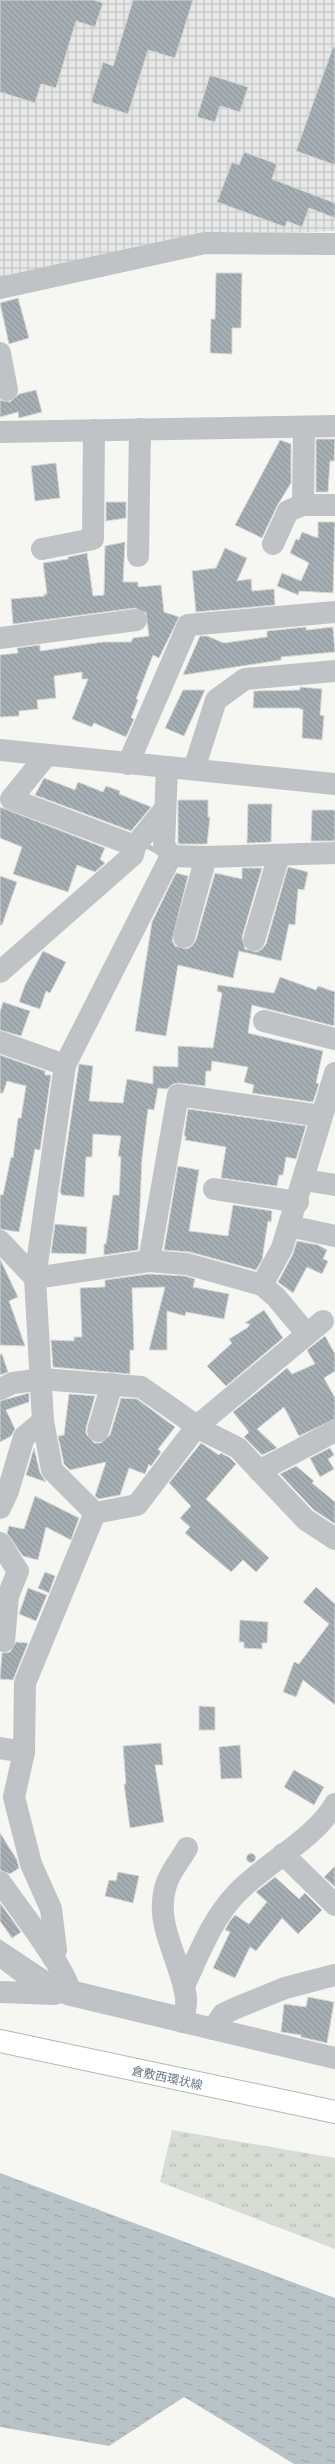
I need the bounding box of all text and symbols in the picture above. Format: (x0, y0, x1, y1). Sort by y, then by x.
street label: 倉敷西環状線 (130, 2064, 204, 2092)

